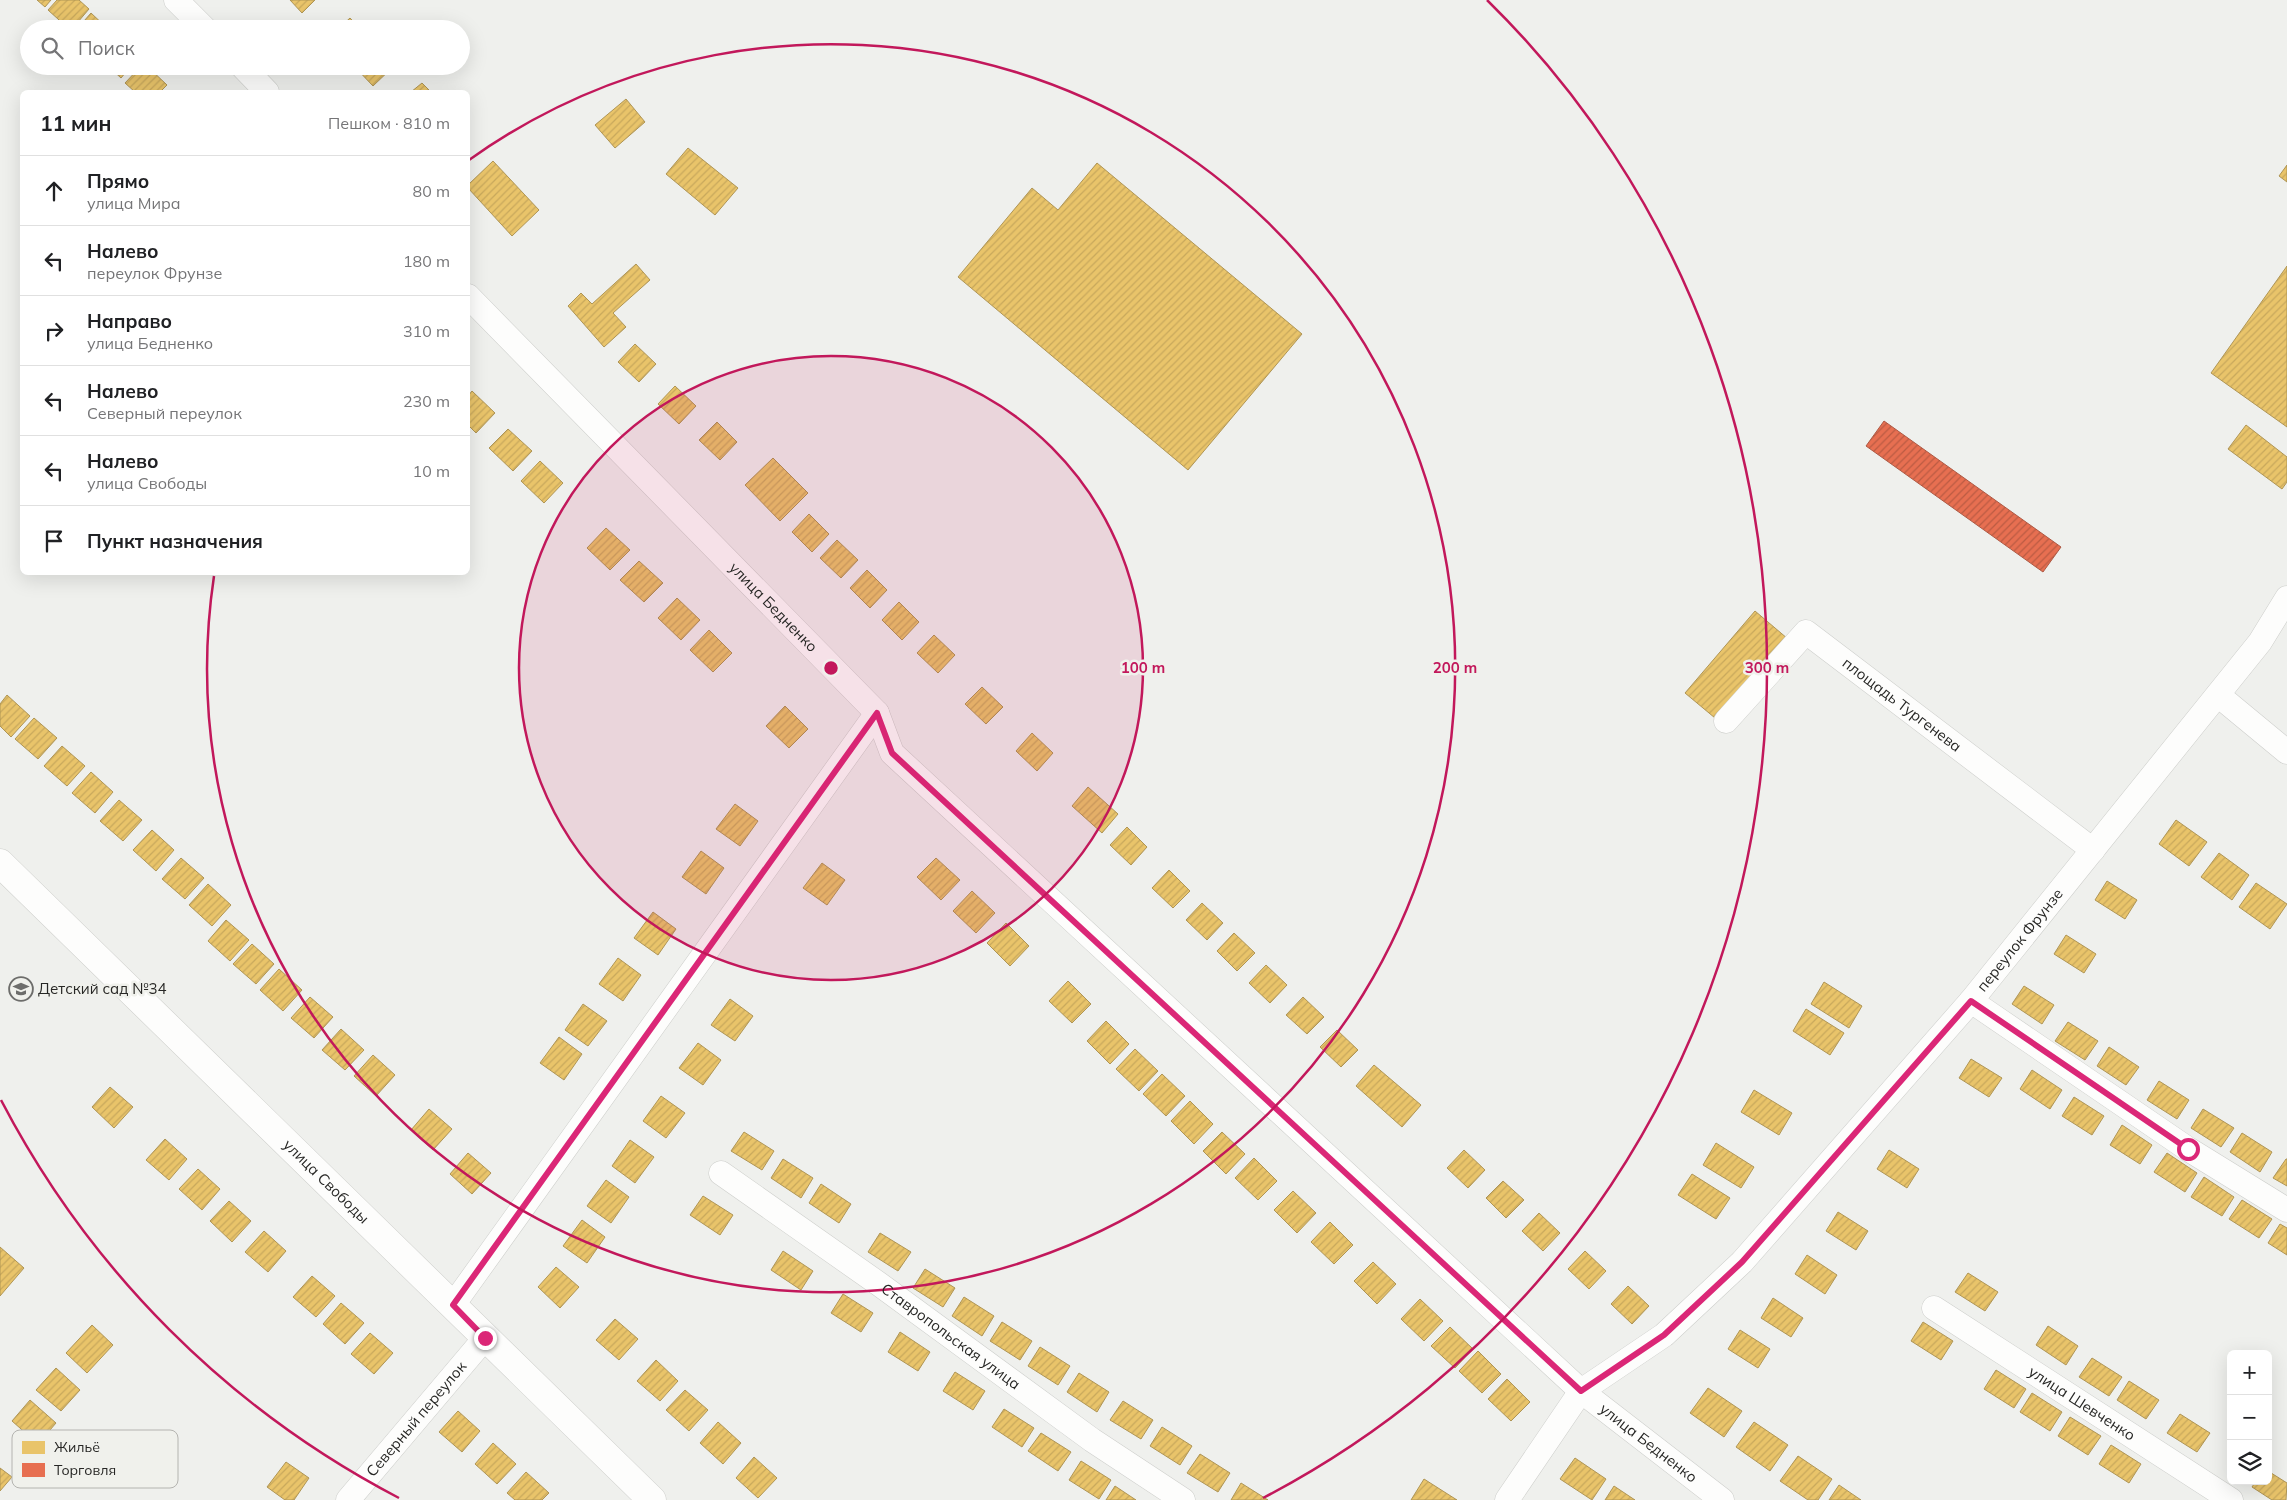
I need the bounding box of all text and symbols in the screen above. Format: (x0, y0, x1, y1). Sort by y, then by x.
search box (20, 20, 470, 75)
icon: search (38, 34, 66, 62)
text: Поиск (78, 36, 135, 60)
text: 11 мин (40, 110, 112, 136)
text: Пешком · 810 m (328, 113, 450, 133)
text: Прямо (87, 169, 149, 193)
icon: ahead (40, 177, 68, 205)
text: 80 m (413, 181, 450, 201)
text: улица Мира (87, 193, 181, 213)
text: Налево (87, 239, 159, 263)
icon: left (40, 247, 68, 275)
text: 180 m (403, 251, 450, 271)
text: переулок Фрунзе (87, 263, 222, 283)
text: Направо (87, 309, 172, 333)
icon: right (40, 317, 68, 345)
text: 310 m (403, 321, 450, 341)
text: улица Бедненко (87, 333, 213, 353)
text: Налево (87, 379, 159, 403)
icon: left (40, 387, 68, 415)
text: 230 m (403, 391, 450, 411)
text: Северный переулок (87, 403, 242, 423)
text: Налево (87, 449, 159, 473)
icon: left (40, 457, 68, 485)
text: 10 m (413, 461, 450, 481)
text: улица Свободы (87, 473, 207, 493)
icon: arrive (40, 527, 68, 555)
text: Пункт назначения (87, 529, 263, 553)
street label: улица Бедненко (725, 558, 822, 656)
street label: площадь Тургенева (1839, 653, 1965, 756)
text: 100 m (1121, 658, 1165, 677)
text: 200 m (1433, 658, 1477, 677)
text: 300 m (1745, 658, 1789, 677)
centre of rings (822, 659, 840, 677)
street label: переулок Фрунзе (1972, 884, 2067, 995)
school or university icon: Детский сад №34 (8, 976, 34, 1002)
place label: Детский сад №34 (38, 979, 167, 998)
street label: улица Свободы (280, 1135, 373, 1228)
route start (2177, 1138, 2200, 1161)
street label: Ставропольская улица (878, 1279, 1024, 1393)
route end (474, 1327, 497, 1350)
map controls (2227, 1350, 2272, 1485)
button: + (2227, 1350, 2272, 1395)
street label: Северный переулок (362, 1356, 471, 1480)
street label: улица Шевченко (2025, 1362, 2139, 1445)
button: − (2227, 1395, 2272, 1440)
street label: улица Бедненко (1596, 1399, 1701, 1486)
legend (12, 1430, 178, 1488)
text: Жильё (54, 1438, 100, 1456)
button: layers (2227, 1440, 2272, 1485)
text: Торговля (54, 1461, 116, 1479)

